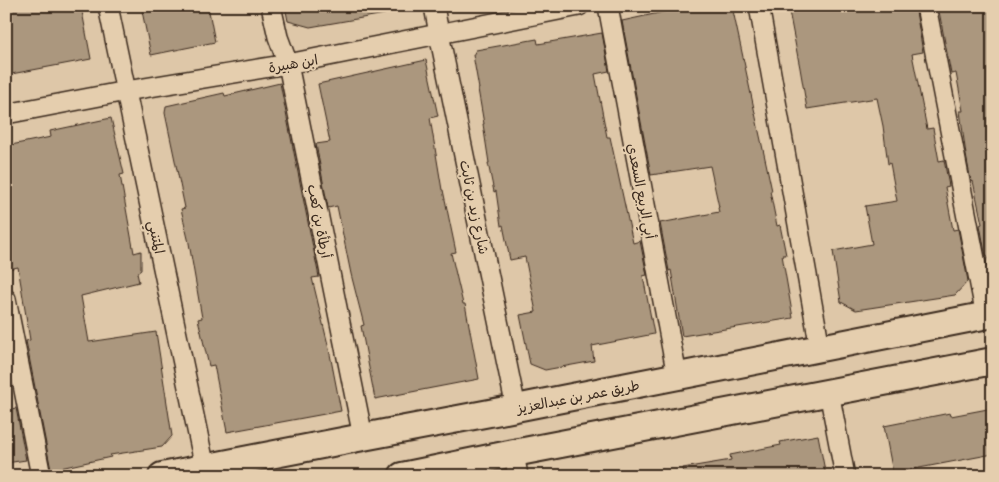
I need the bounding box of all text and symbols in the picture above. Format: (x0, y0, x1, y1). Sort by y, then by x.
street label: ابن هبيرة (267, 49, 319, 77)
street label: أبي الربيع السعدي (619, 142, 661, 242)
street label: شارع زيد بن ثابت (455, 158, 494, 256)
street label: أرطأة بن كعب (304, 182, 337, 260)
street label: المتنبي (140, 219, 170, 256)
street label: طريق عمر بن عبدالعزيز (514, 375, 641, 417)

